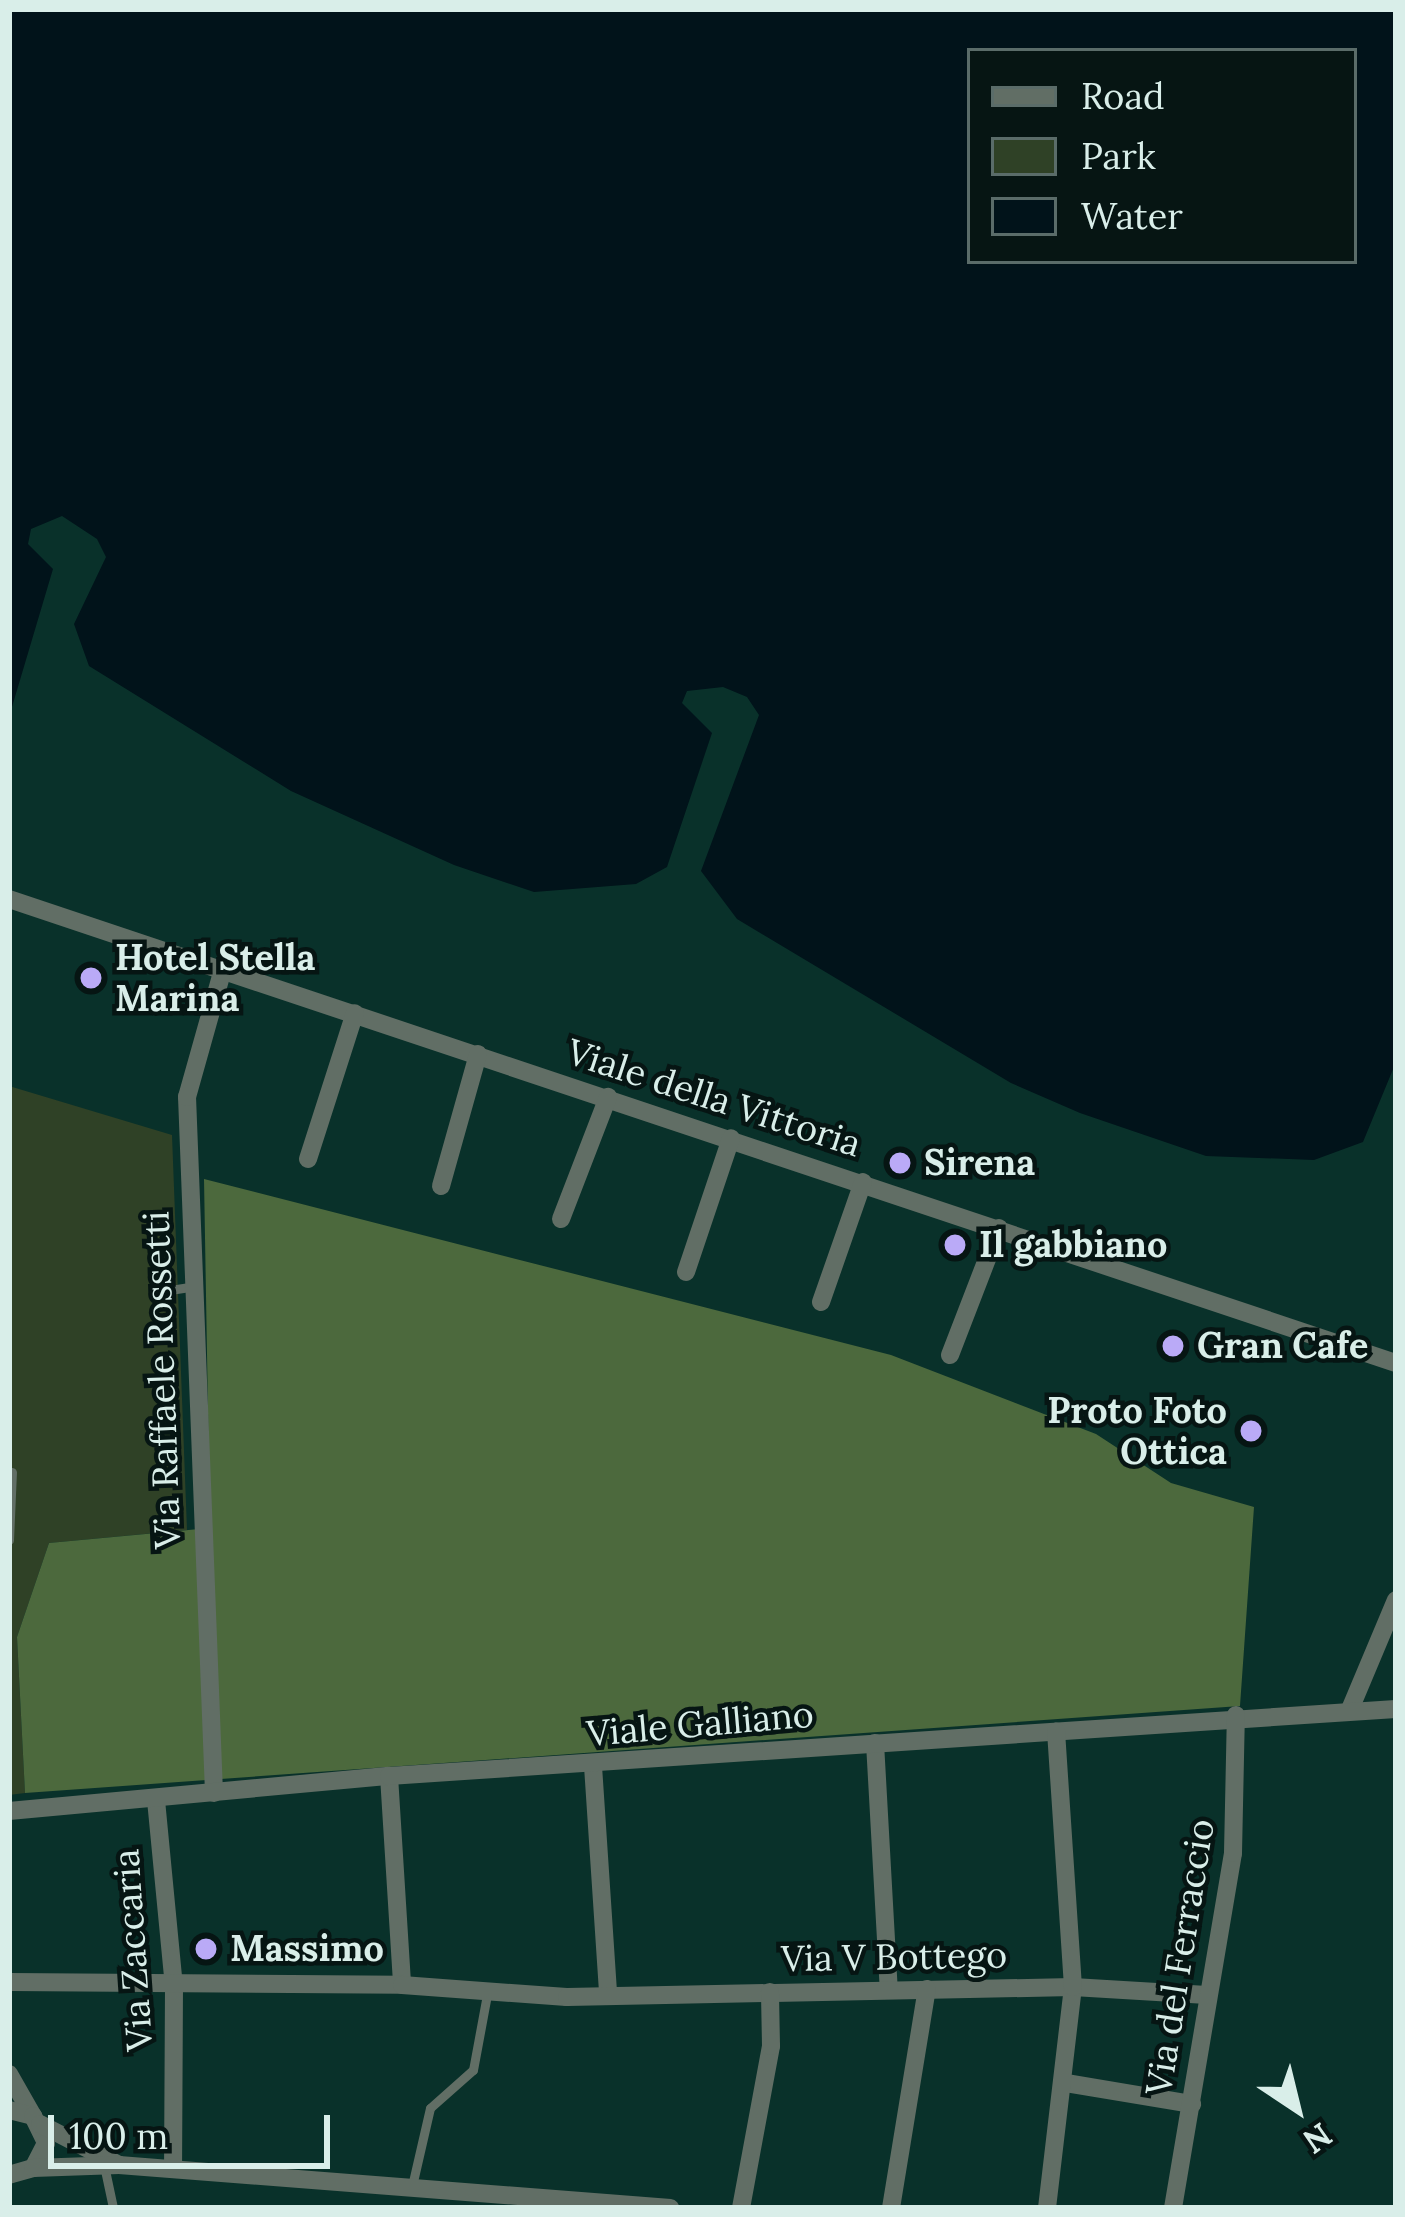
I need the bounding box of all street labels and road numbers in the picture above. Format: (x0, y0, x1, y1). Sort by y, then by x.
street label: Viale della Vittoria (562, 1030, 866, 1166)
street label: Via Raffaele Rossetti (135, 1210, 189, 1550)
street label: Viale Galliano (585, 1693, 815, 1755)
street label: Via del Ferraccio (1137, 1816, 1223, 2098)
street label: Via Zaccaria (104, 1847, 162, 2053)
street label: Via V Bottego (781, 1933, 1007, 1981)

